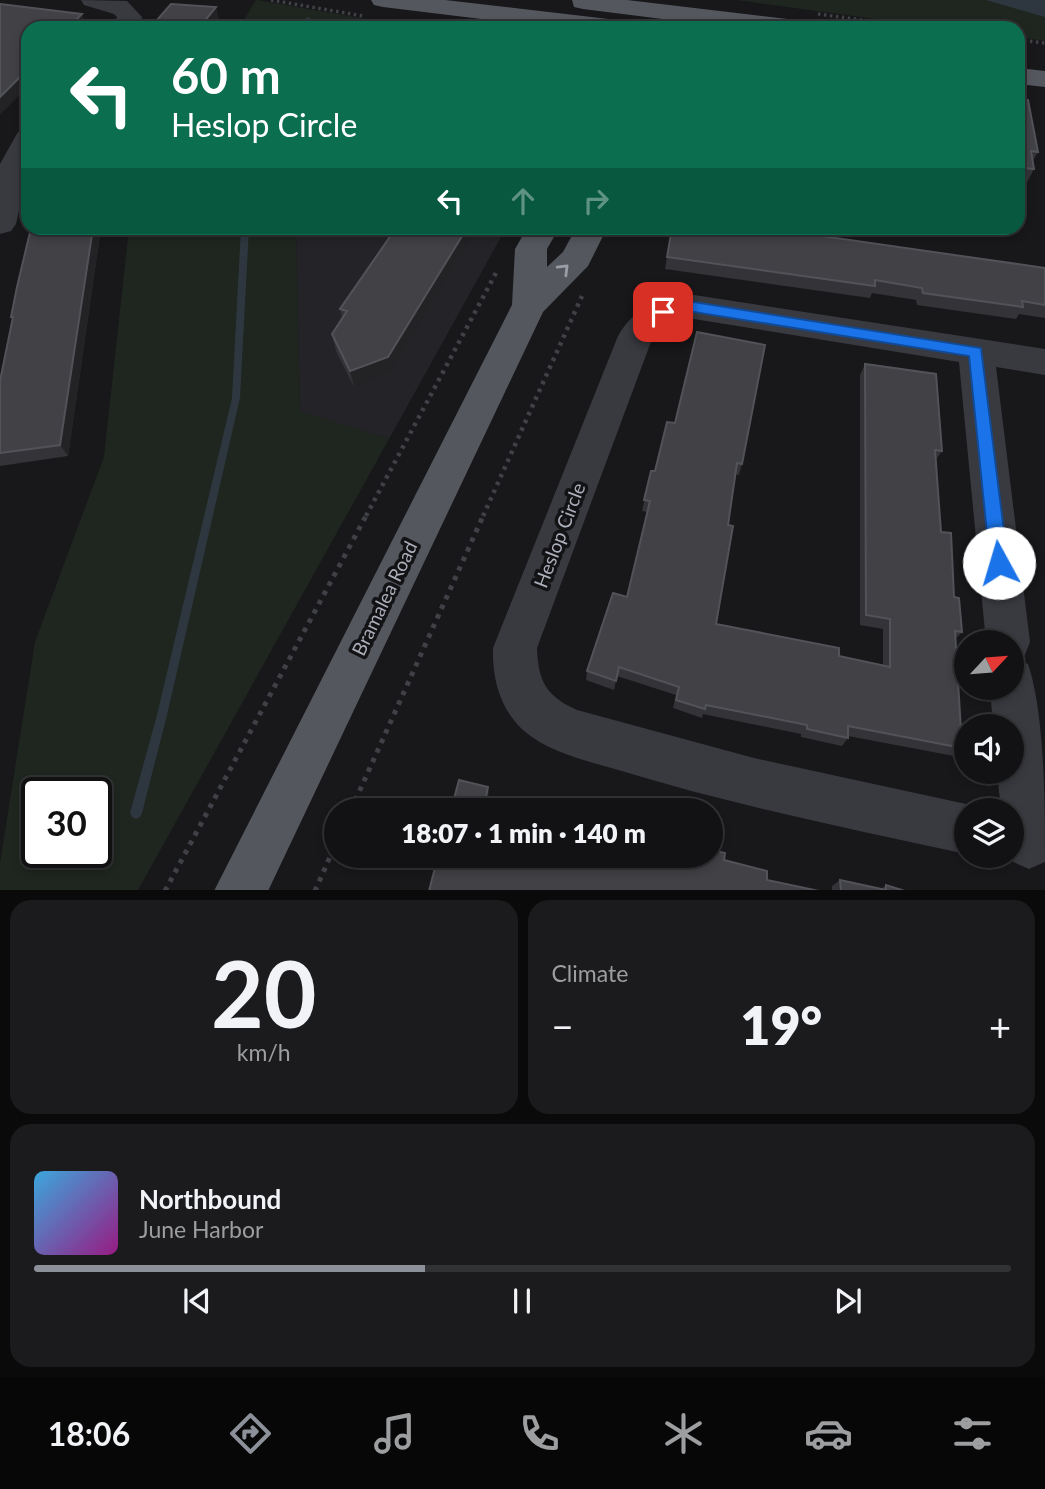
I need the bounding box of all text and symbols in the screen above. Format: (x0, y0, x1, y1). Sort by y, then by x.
text: 60 m (171, 46, 281, 104)
icon: left (56, 49, 147, 140)
text: Heslop Circle (171, 105, 357, 144)
icon: left (431, 182, 469, 220)
icon: ahead (504, 182, 542, 220)
icon: right (577, 182, 615, 220)
one-way arrow (556, 265, 569, 278)
pin (633, 282, 693, 342)
icon: arrive (644, 293, 682, 331)
street label: Heslop Circle (528, 479, 590, 591)
position arrow (962, 526, 1036, 600)
street label: Bramalea Road (346, 537, 422, 659)
north arrow (954, 630, 1024, 700)
map controls (954, 630, 1024, 868)
button: sound (954, 714, 1024, 784)
speed limit sign: 30 (21, 777, 112, 868)
button: layers (954, 798, 1024, 868)
text: 18:07 · 1 min · 140 m (401, 817, 646, 849)
text: 20 (211, 938, 317, 1047)
text: Climate (552, 959, 628, 987)
text: 19° (740, 994, 822, 1056)
text: − (552, 1003, 574, 1049)
text: + (989, 1003, 1011, 1049)
text: km/h (237, 1038, 291, 1066)
text: Northbound (139, 1183, 281, 1215)
text: June Harbor (139, 1215, 263, 1243)
icon: previous (178, 1282, 216, 1320)
icon: pause (503, 1282, 541, 1320)
icon: next (829, 1282, 867, 1320)
icon: directions (226, 1409, 275, 1458)
icon: music (370, 1409, 419, 1458)
icon: phone (515, 1409, 564, 1458)
icon: climate (659, 1409, 708, 1458)
icon: car (804, 1409, 853, 1458)
icon: filters (948, 1409, 997, 1458)
text: 18:06 (48, 1414, 130, 1453)

